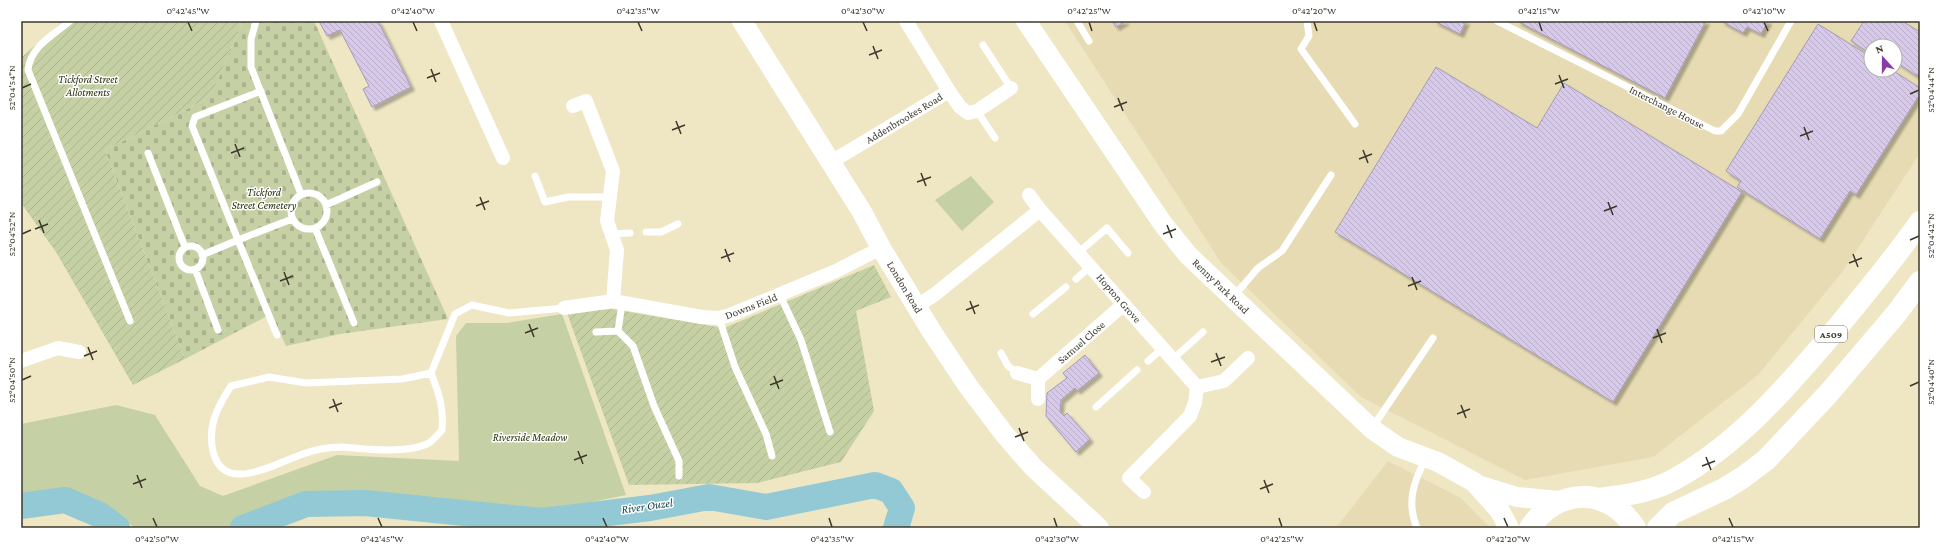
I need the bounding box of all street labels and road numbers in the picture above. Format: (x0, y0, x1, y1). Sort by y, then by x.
street label: Interchange House (1627, 83, 1707, 132)
street label: Addenbrookes Road (863, 90, 945, 146)
street label: Renny Park Road (1190, 256, 1252, 317)
street label: London Road (885, 259, 925, 315)
street label: Hopton Grove (1094, 271, 1144, 326)
street label: Downs Field (723, 290, 779, 321)
street label: Samuel Close (1055, 318, 1107, 366)
road number: A509 (1815, 326, 1847, 342)

